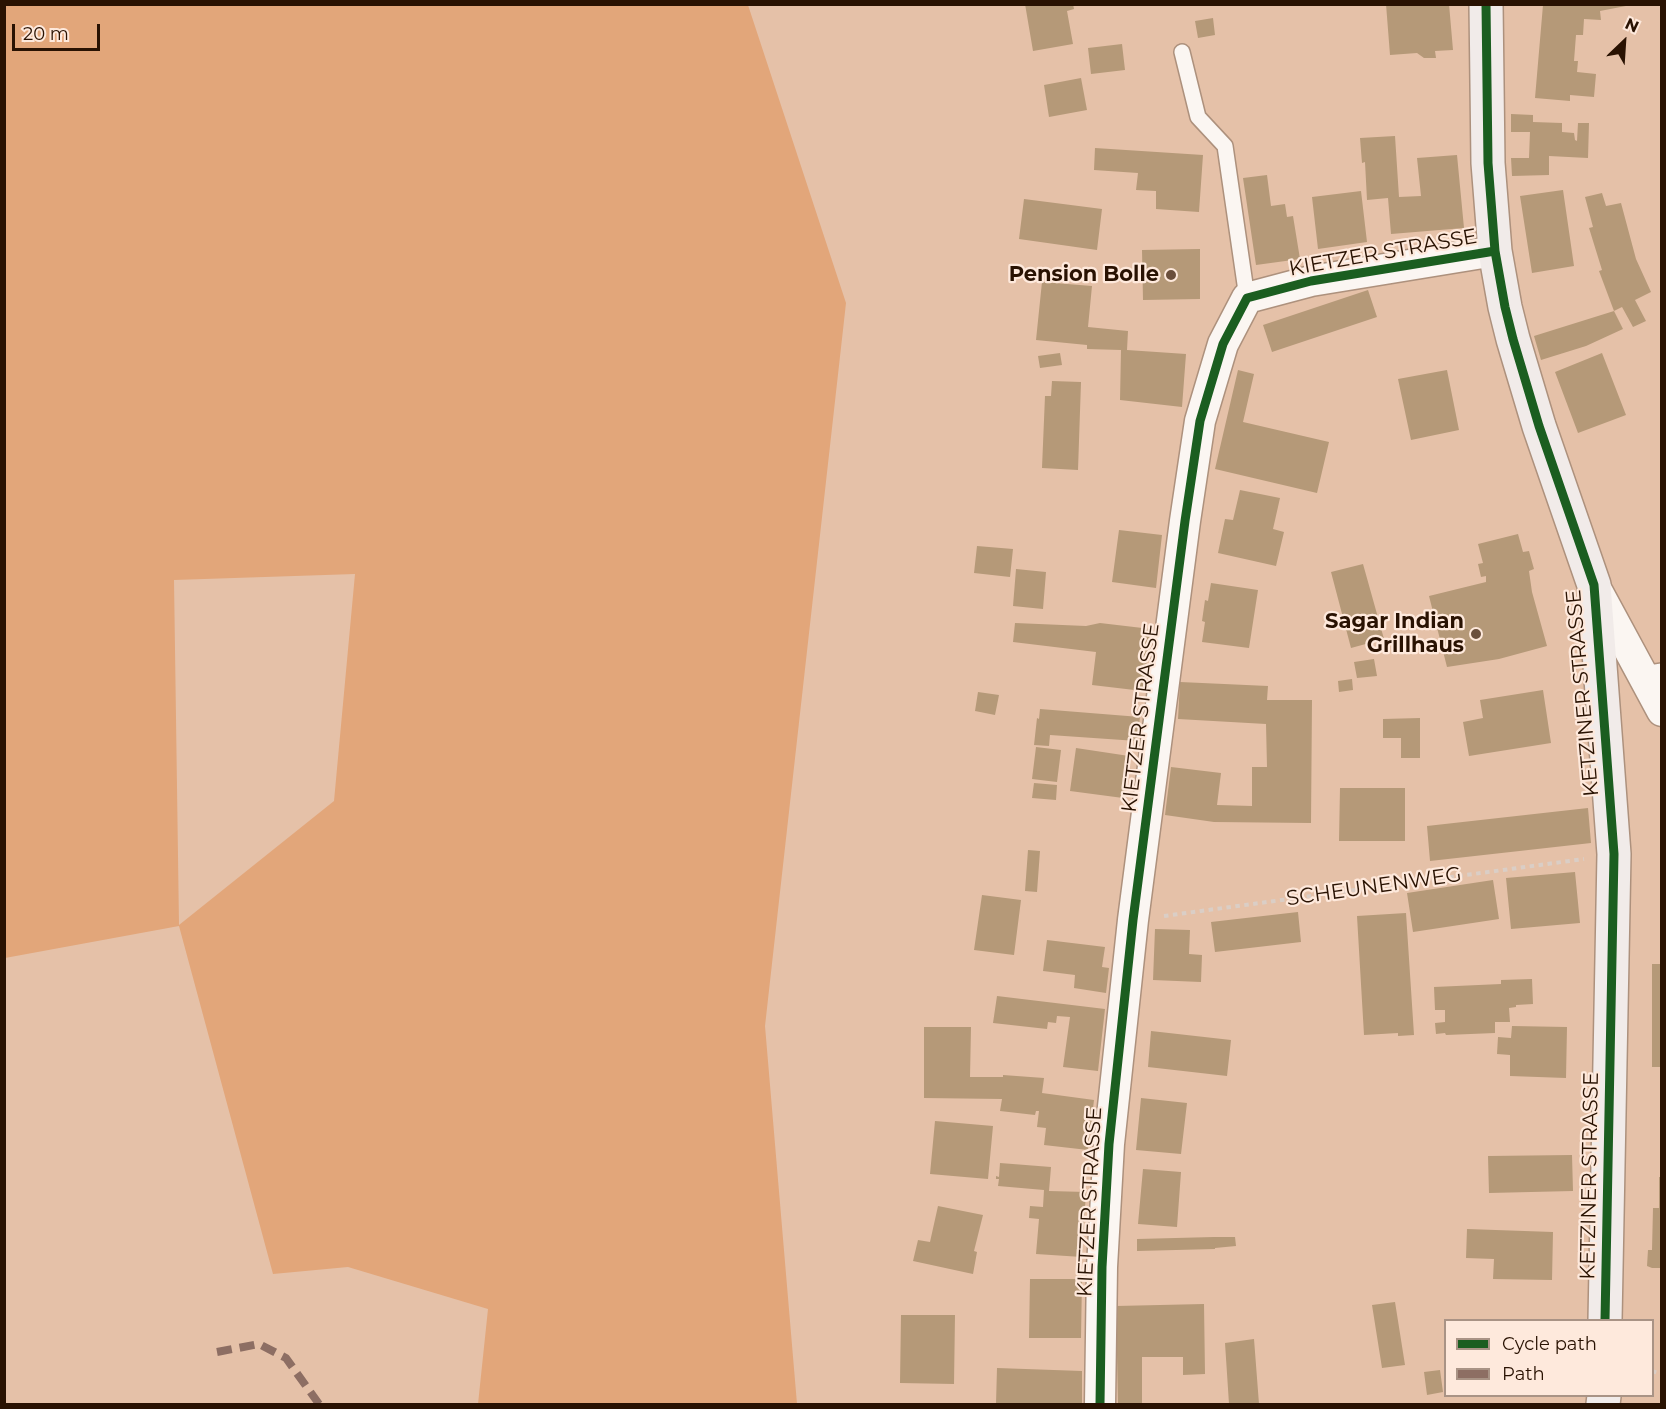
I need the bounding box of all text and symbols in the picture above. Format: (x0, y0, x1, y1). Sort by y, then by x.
scale bar (15, 12, 104, 50)
north arrow (1594, 12, 1654, 72)
text: N (1622, 14, 1642, 37)
text: 20 m (23, 23, 69, 45)
street label: KIETZER STRASSE (1287, 224, 1479, 282)
place label: Pension Bolle (1009, 262, 1159, 288)
marker: Pension Bolle (1164, 268, 1178, 282)
street label: KETZINER STRASSE (1561, 588, 1605, 798)
place label: Sagar Indian Grillhaus (1325, 609, 1464, 659)
street label: KIETZER STRASSE (1117, 622, 1165, 814)
marker: Sagar Indian Grillhaus (1469, 627, 1483, 641)
street label: SCHEUNENWEG (1285, 862, 1463, 912)
street label: KETZINER STRASSE (1576, 1072, 1604, 1280)
street label: KIETZER STRASSE (1072, 1106, 1108, 1298)
legend (1444, 1319, 1654, 1397)
text: Cycle path (1502, 1333, 1597, 1355)
text: Path (1502, 1363, 1545, 1385)

